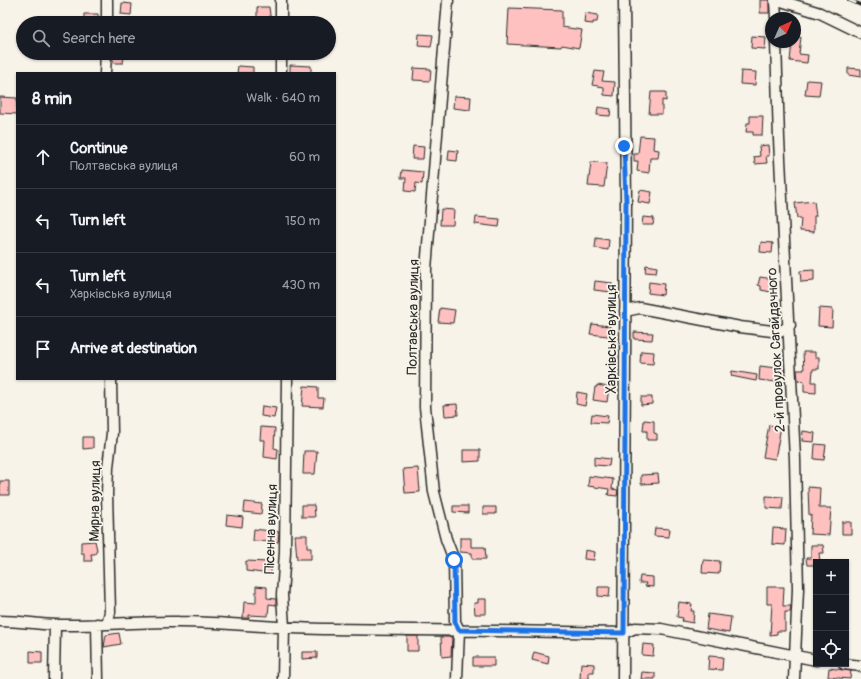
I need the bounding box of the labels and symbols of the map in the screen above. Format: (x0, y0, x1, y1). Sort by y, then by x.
north arrow (765, 12, 801, 48)
route end (615, 137, 633, 155)
street label: Полтавська вулиця (403, 259, 423, 375)
street label: 2-й провулок Сагайдачного (763, 267, 789, 433)
street label: Харківська вулиця (603, 284, 620, 394)
street label: Мирна вулиця (86, 460, 104, 542)
street label: Пісенна вулиця (261, 484, 281, 574)
route start (445, 551, 463, 569)

